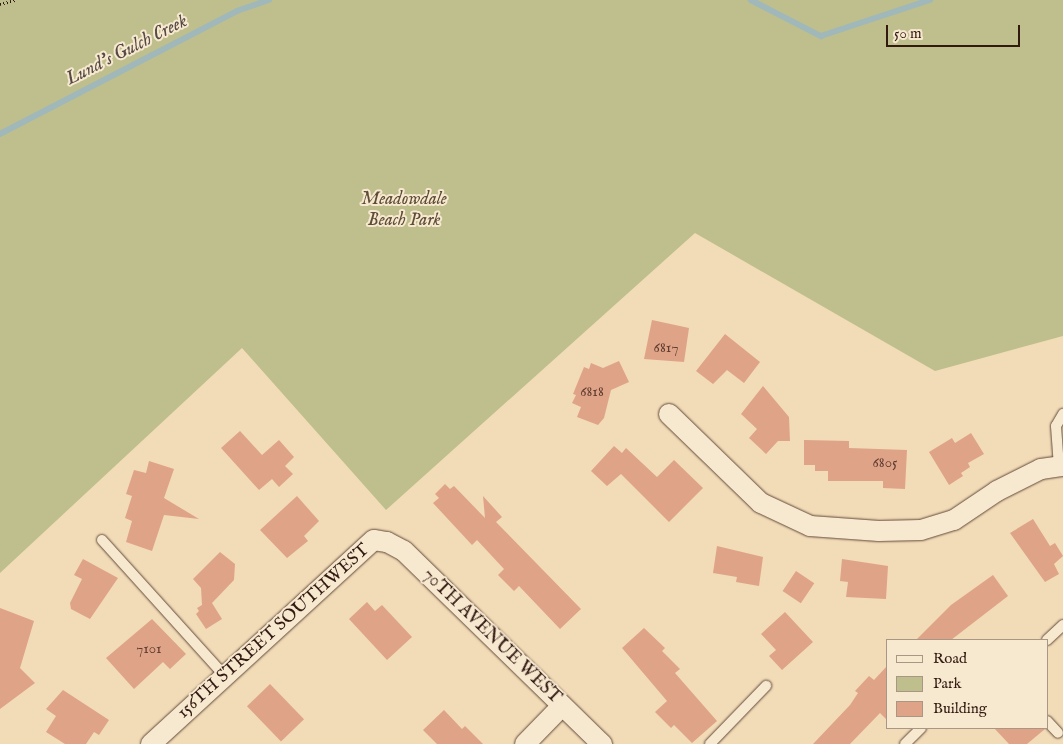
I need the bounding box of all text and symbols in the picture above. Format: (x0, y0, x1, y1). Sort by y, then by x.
water label: Lund's Gulch Creek (62, 11, 192, 91)
scale bar (888, 15, 1022, 47)
text: 50 m (894, 24, 922, 43)
park label: Meadowdale Beach Park (361, 190, 447, 232)
house number: 6817 (654, 339, 678, 357)
house number: 6818 (580, 383, 604, 401)
house number: 6805 (872, 454, 898, 472)
street label: 156TH STREET SOUTHWEST (173, 540, 375, 724)
street label: 70TH AVENUE WEST (417, 565, 565, 709)
legend (886, 639, 1048, 729)
house number: 7101 (136, 640, 162, 658)
text: Road (933, 649, 967, 668)
text: Park (933, 674, 962, 693)
text: Building (933, 699, 987, 718)

